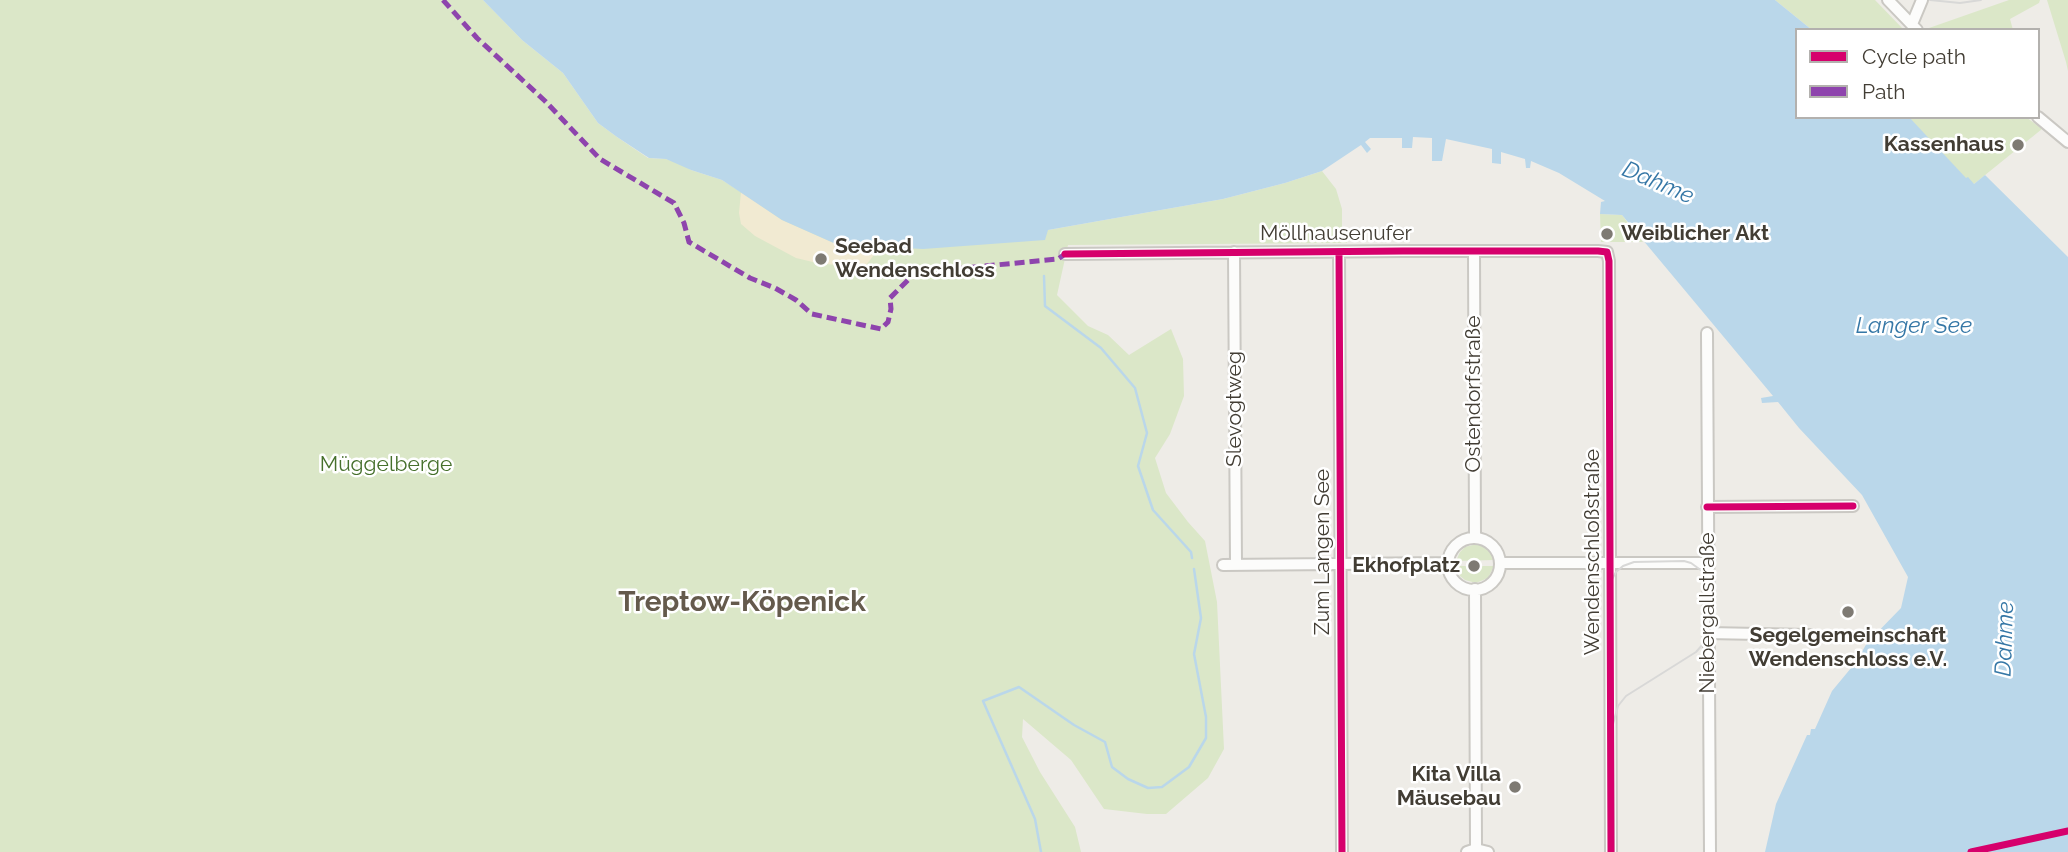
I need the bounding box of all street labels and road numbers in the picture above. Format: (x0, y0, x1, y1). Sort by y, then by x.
street label: Möllhausenufer (1260, 221, 1412, 247)
street label: Ostendorfstraße (1461, 315, 1487, 473)
street label: Slevogtweg (1222, 351, 1248, 467)
street label: Wendenschloßstraße (1580, 449, 1606, 655)
street label: Zum Langen See (1310, 469, 1336, 635)
street label: Niebergallstraße (1695, 532, 1721, 694)

